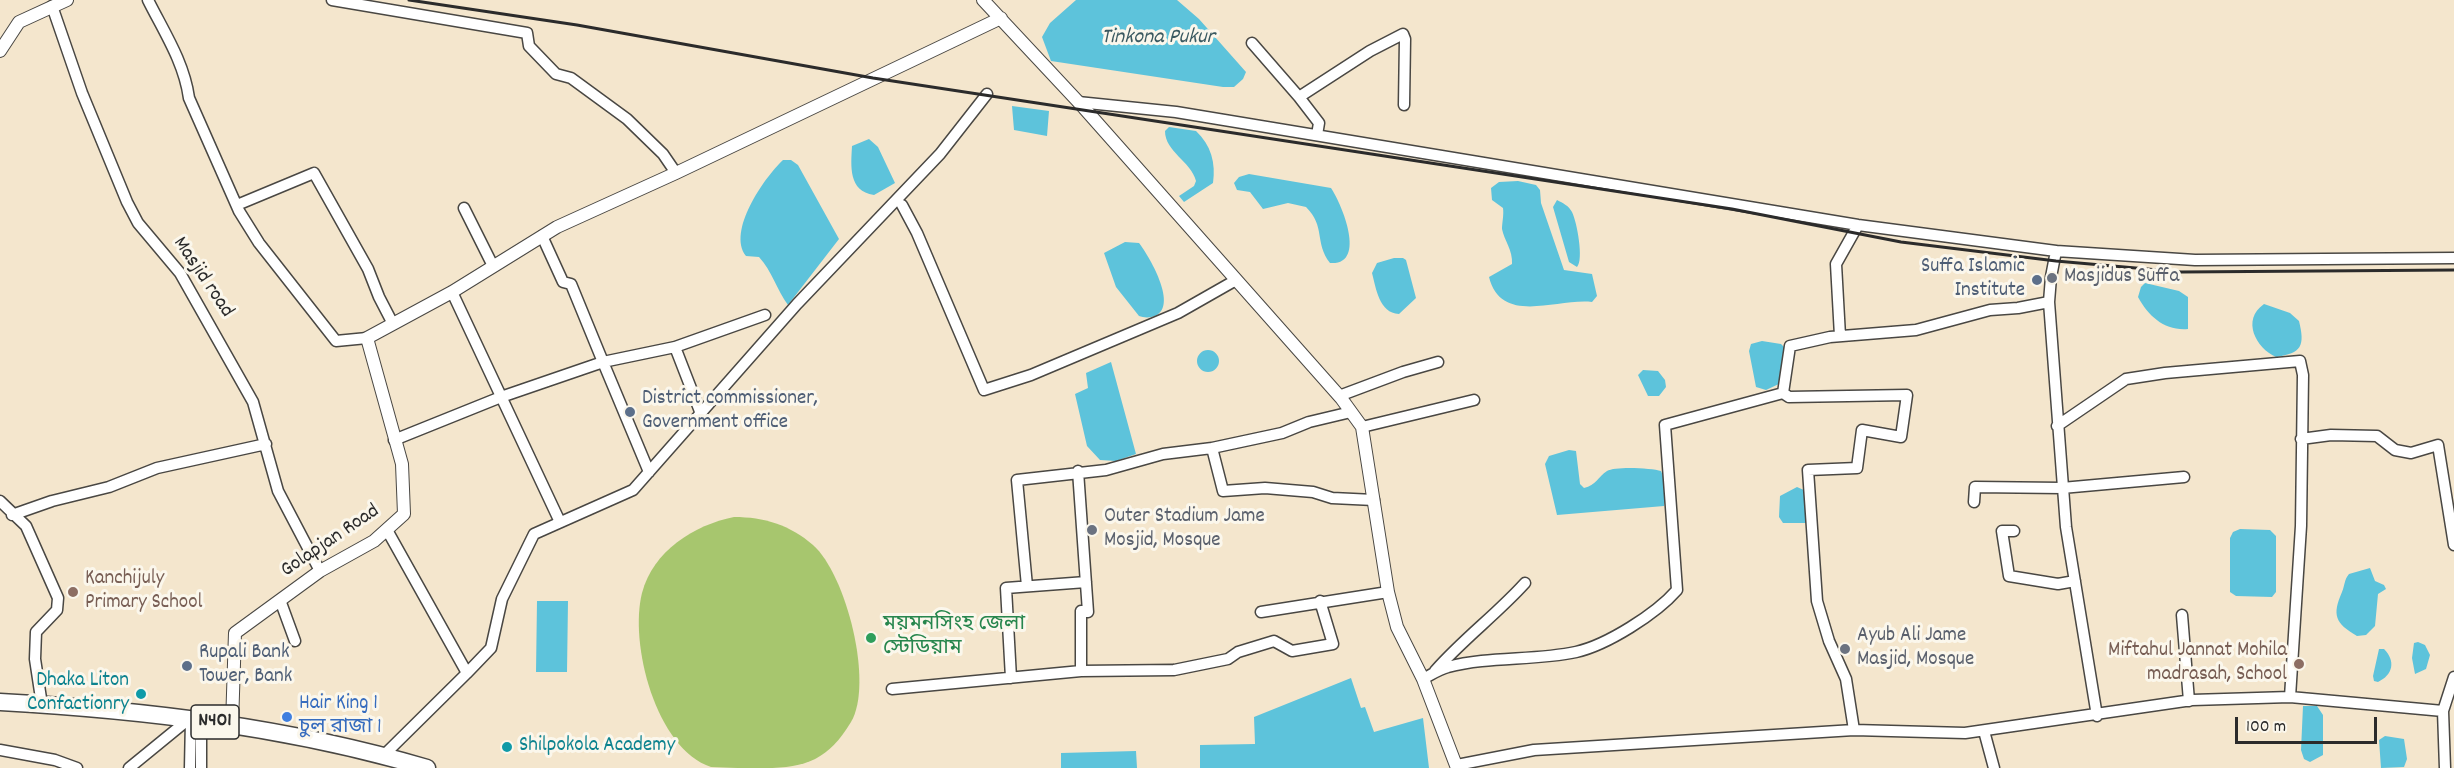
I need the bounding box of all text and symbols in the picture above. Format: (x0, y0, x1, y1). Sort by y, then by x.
water label: Tinkona Pukur (1101, 26, 1215, 52)
street label: Masjid road (166, 233, 238, 323)
place label: Suffa Islamic Institute (1921, 255, 2025, 305)
place label: Masjidus Suffa (2064, 265, 2179, 291)
marker: Masjidus Suffa (2045, 271, 2059, 285)
marker: Suffa Islamic Institute (2030, 273, 2044, 287)
place label: District commissioner, Government office (642, 387, 818, 437)
marker: District commissioner, Government office (623, 405, 637, 419)
street label: Golapjan Road (277, 500, 385, 584)
place label: Outer Stadium Jame Mosjid, Mosque (1104, 505, 1265, 555)
marker: Outer Stadium Jame Mosjid, Mosque (1085, 523, 1099, 537)
place label: Kanchijuly Primary School (85, 567, 203, 617)
marker: Kanchijuly Primary School (66, 585, 80, 599)
place label: ময়মনসিংহ জেলা স্টেডিয়াম (883, 613, 1025, 663)
place label: Ayub Ali Jame Masjid, Mosque (1857, 624, 1974, 674)
marker: ময়মনসিংহ জেলা স্টেডিয়াম (864, 631, 878, 645)
place label: Miftahul Jannat Mohila madrasah, School (2108, 639, 2287, 689)
place label: Rupali Bank Tower, Bank (199, 641, 292, 691)
marker: Ayub Ali Jame Masjid, Mosque (1838, 642, 1852, 656)
marker: Miftahul Jannat Mohila madrasah, School (2292, 657, 2306, 671)
marker: Rupali Bank Tower, Bank (180, 659, 194, 673)
place label: Dhaka Liton Confactionry (27, 669, 129, 719)
marker: Dhaka Liton Confactionry (134, 687, 148, 701)
place label: Hair King 1 চুল রাজা 1 (299, 692, 382, 742)
road number: N401 (191, 705, 239, 739)
scale bar (2238, 705, 2380, 743)
marker: Hair King 1 চুল রাজা 1 (280, 710, 294, 724)
text: 100 m (2246, 715, 2286, 740)
place label: Shilpokola Academy (519, 734, 675, 760)
marker: Shilpokola Academy (500, 740, 514, 754)

